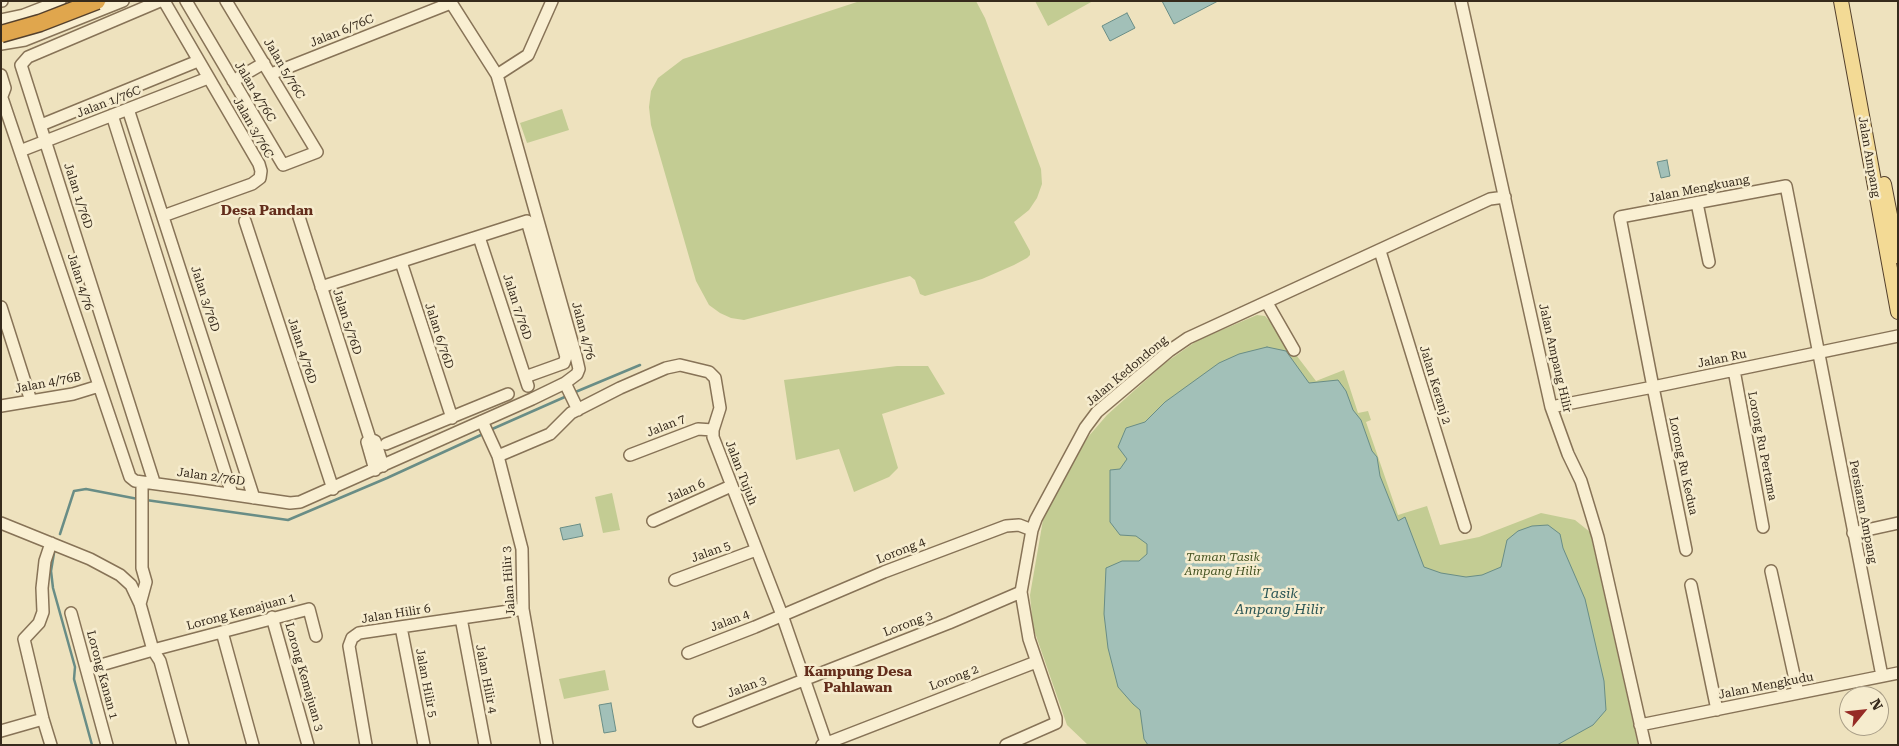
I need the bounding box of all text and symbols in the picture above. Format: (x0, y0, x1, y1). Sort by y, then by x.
street label: Jalan 6/76C (308, 12, 376, 50)
street label: Jalan 5/76C (260, 36, 308, 102)
street label: Jalan 4/76C (231, 59, 279, 125)
street label: Jalan 1/76C (75, 83, 143, 121)
street label: Jalan 3/76C (230, 95, 276, 161)
street label: Jalan Ampang (1855, 115, 1883, 199)
street label: Jalan 1/76D (61, 161, 95, 231)
street label: Jalan Mengkuang (1647, 172, 1751, 206)
district label: Desa Pandan (221, 203, 313, 219)
street label: Jalan 4/76 (64, 252, 96, 312)
street label: Jalan 3/76D (188, 264, 222, 334)
street label: Jalan 7/76D (500, 272, 534, 342)
street label: Jalan 5/76D (330, 287, 364, 357)
street label: Jalan 6/76D (422, 301, 456, 371)
street label: Jalan 4/76 (568, 301, 598, 361)
street label: Jalan Ampang Hilir (1535, 302, 1575, 414)
street label: Jalan 4/76D (285, 316, 319, 386)
street label: Jalan Kedondong (1083, 333, 1171, 409)
street label: Jalan Keranj 2 (1416, 344, 1454, 426)
street label: Jalan Ru (1696, 347, 1748, 371)
street label: Jalan 4/76B (14, 370, 82, 396)
street label: Lorong Ru Pertama (1744, 390, 1780, 502)
street label: Jalan 7 (644, 412, 688, 440)
street label: Lorong Ru Kedua (1666, 416, 1700, 516)
street label: Jalan Tujuh (722, 439, 760, 507)
street label: Persiaran Ampang (1846, 459, 1880, 565)
street label: Jalan 2/76D (176, 465, 246, 489)
street label: Jalan 6 (664, 476, 708, 506)
street label: Lorong 4 (874, 535, 928, 567)
street label: Jalan 5 (689, 538, 733, 566)
street label: Jalan Hilir 3 (499, 546, 519, 616)
park label: Taman Tasik Ampang Hilir (1185, 550, 1261, 578)
water label: Tasik Ampang Hilir (1235, 586, 1325, 618)
street label: Lorong Kemajuan 1 (185, 591, 297, 633)
street label: Jalan Hilir 6 (360, 601, 432, 627)
street label: Jalan 4 (708, 607, 752, 635)
street label: Lorong 3 (881, 608, 935, 640)
street label: Lorong Kemajuan 3 (282, 621, 326, 733)
street label: Lorong Kanan 1 (83, 629, 121, 721)
street label: Jalan Hilir 4 (472, 643, 500, 715)
street label: Jalan Hilir 5 (412, 647, 440, 719)
street label: Lorong 2 (927, 662, 981, 694)
district label: Kampung Desa Pahlawan (804, 664, 912, 696)
street label: Jalan Mengkudu (1717, 670, 1815, 702)
street label: Jalan 3 (725, 673, 769, 701)
north arrow (1839, 686, 1889, 736)
text: N (1867, 696, 1886, 713)

